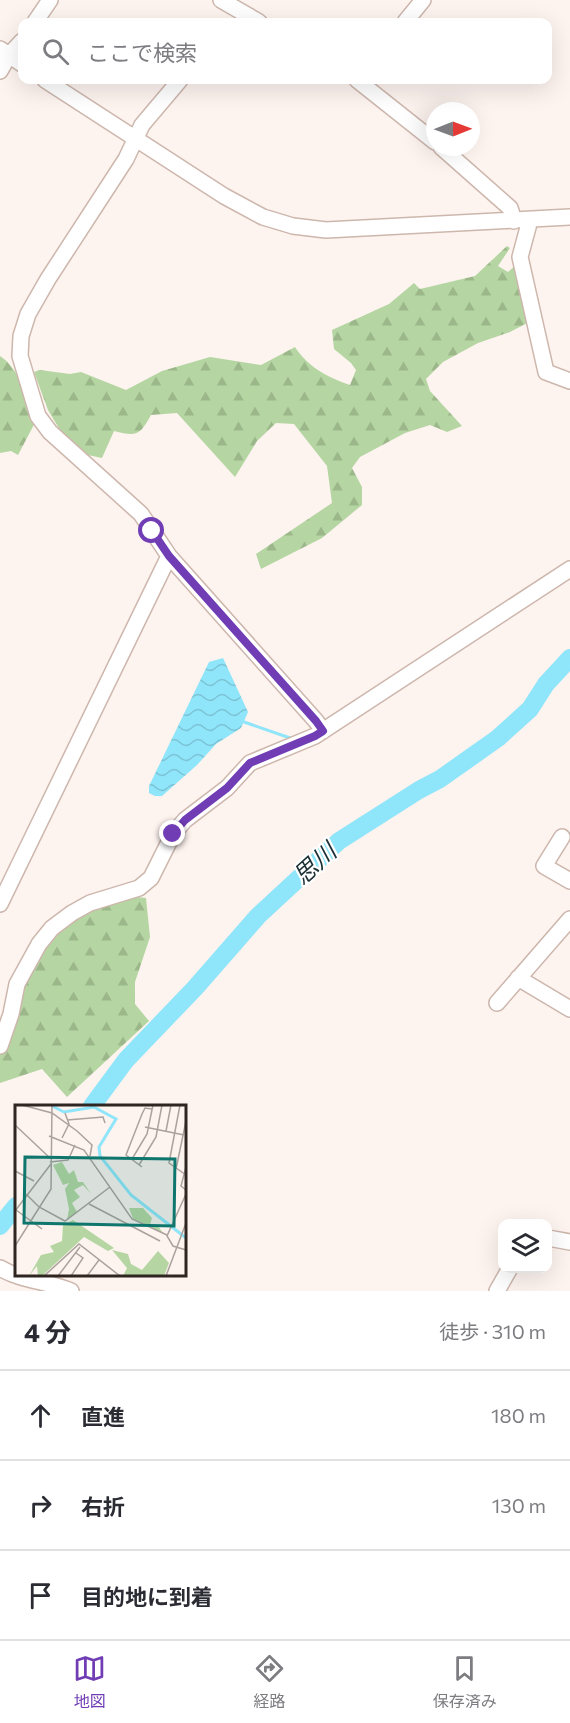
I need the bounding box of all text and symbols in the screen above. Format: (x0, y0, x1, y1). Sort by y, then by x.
search box (18, 18, 552, 84)
icon: search (39, 35, 72, 68)
text: ここで検索 (87, 39, 197, 66)
north arrow (426, 102, 480, 156)
route start (138, 517, 164, 543)
route end (159, 820, 185, 846)
water label: 思川 (286, 834, 344, 890)
inset map (15, 1105, 186, 1276)
map controls (498, 1219, 552, 1273)
button: layers (498, 1219, 552, 1273)
text: 4 分 (24, 1316, 71, 1347)
text: 徒歩 · 310 m (439, 1319, 546, 1343)
icon: ahead (24, 1399, 57, 1432)
text: 直進 (81, 1403, 125, 1430)
text: 180 m (491, 1403, 546, 1427)
icon: right (24, 1489, 57, 1522)
text: 右折 (81, 1493, 125, 1520)
text: 130 m (492, 1493, 546, 1517)
icon: arrive (24, 1579, 57, 1612)
text: 目的地に到着 (81, 1583, 213, 1610)
tab: 地図 (73, 1652, 106, 1712)
tab: 経路 (253, 1652, 286, 1712)
tab: 保存済み (433, 1652, 497, 1712)

